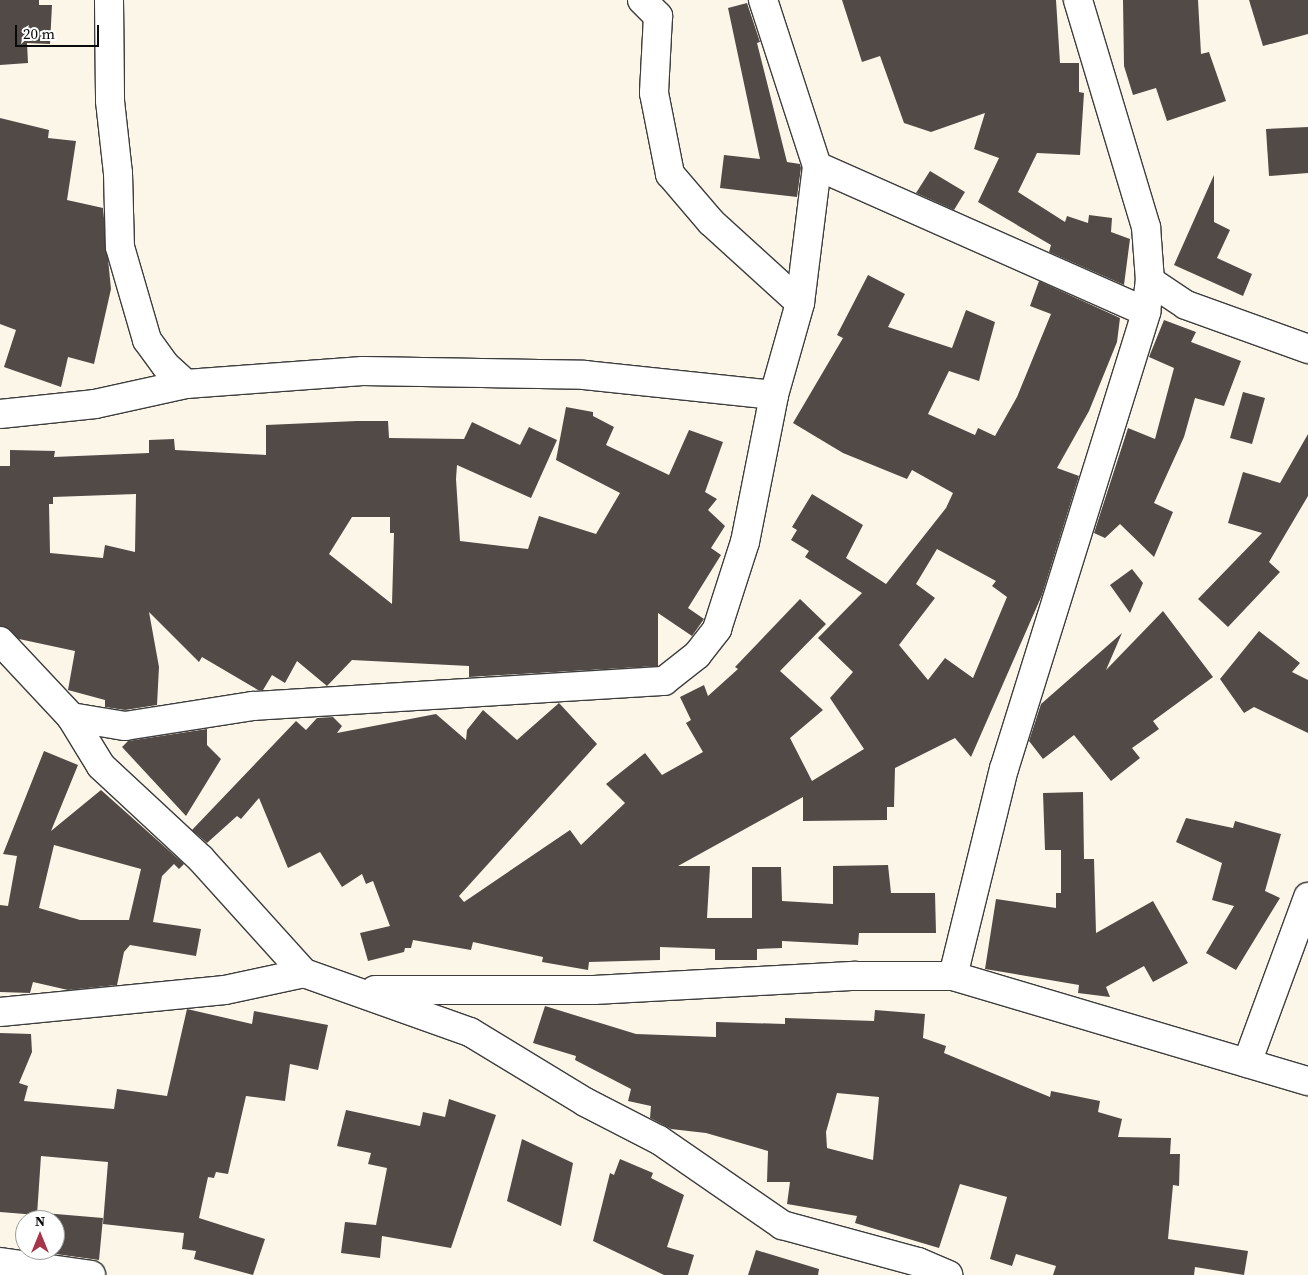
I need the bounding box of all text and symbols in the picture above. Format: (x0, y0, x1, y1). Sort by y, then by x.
scale bar (18, 15, 101, 47)
text: 20 m (23, 23, 55, 44)
north arrow (15, 1210, 65, 1260)
text: N (35, 1211, 45, 1231)

